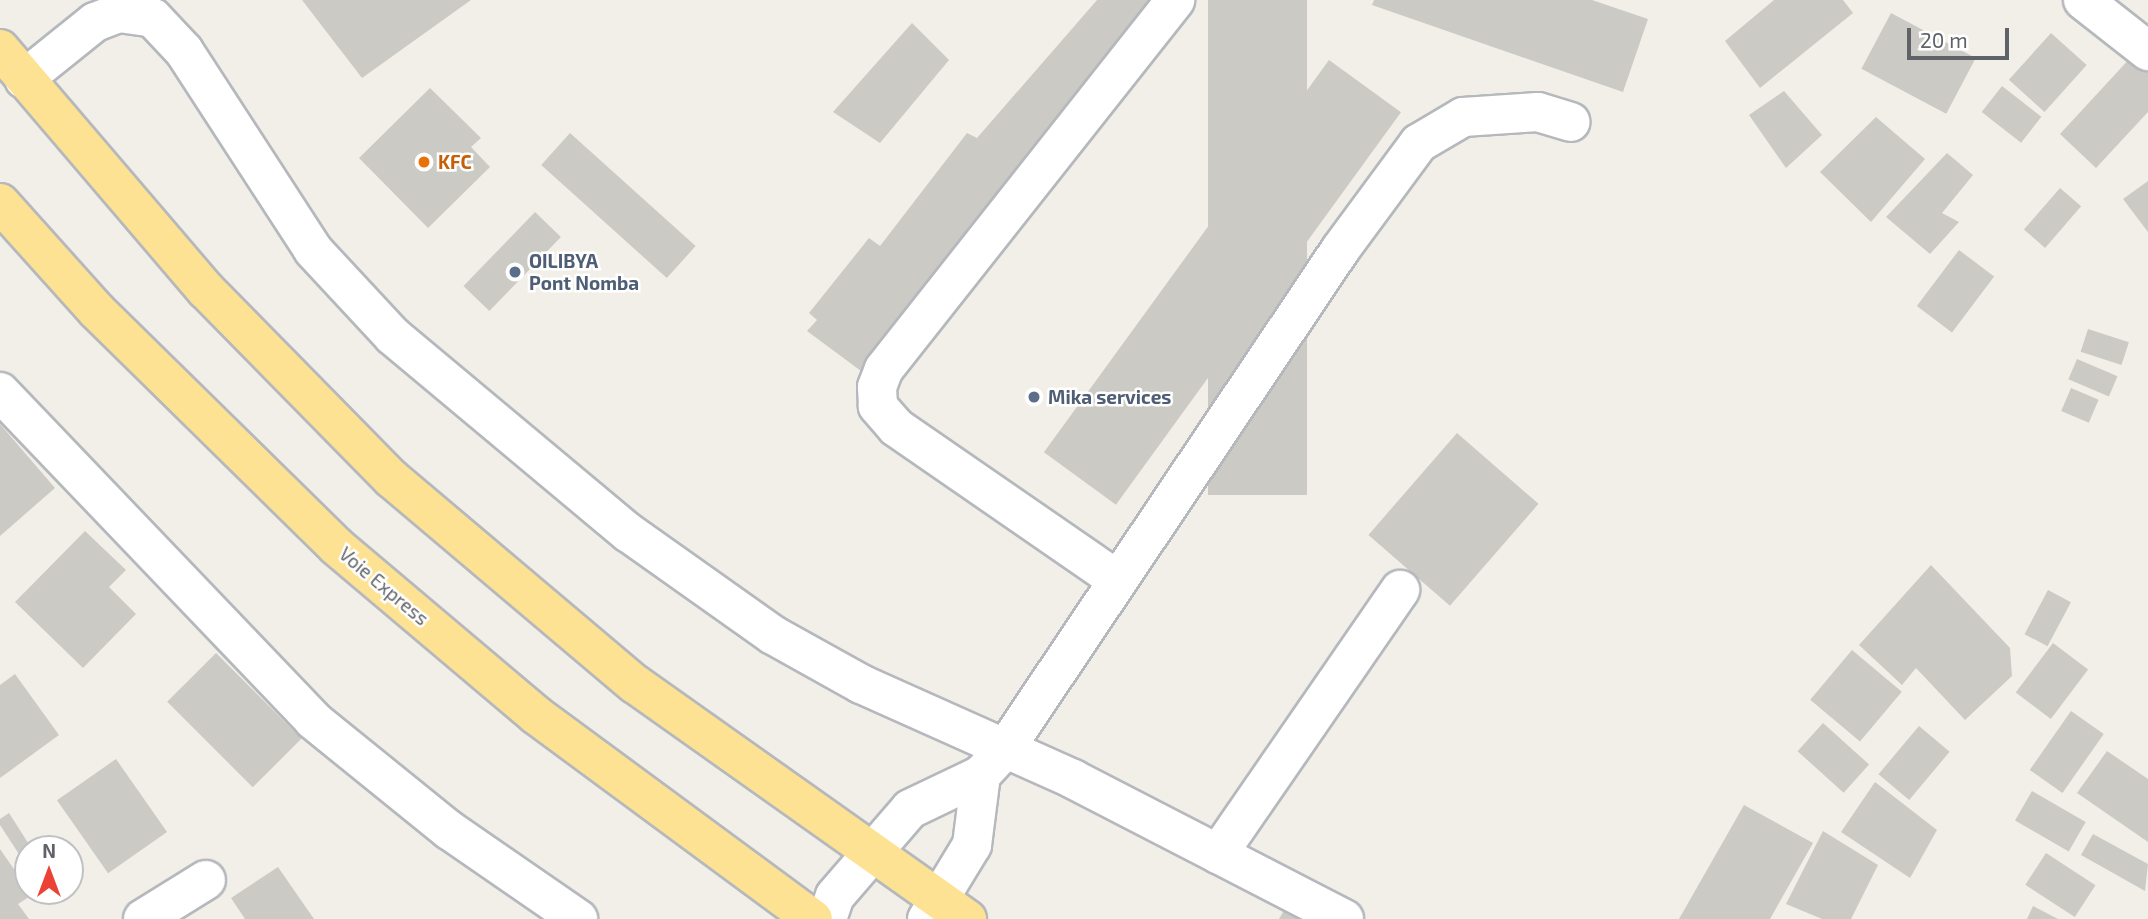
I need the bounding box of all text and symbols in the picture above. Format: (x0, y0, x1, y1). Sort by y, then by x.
scale bar (1910, 14, 2011, 58)
text: 20 m (1920, 27, 1968, 52)
place label: KFC (438, 151, 472, 173)
marker: KFC (416, 154, 432, 170)
place label: OILIBYA Pont Nomba (529, 250, 639, 294)
marker: OILIBYA Pont Nomba (507, 264, 523, 280)
place label: Mika services (1048, 386, 1171, 408)
marker: Mika services (1026, 389, 1042, 405)
street label: Voie Express (335, 542, 433, 630)
north arrow (14, 835, 84, 905)
text: N (42, 839, 56, 862)

